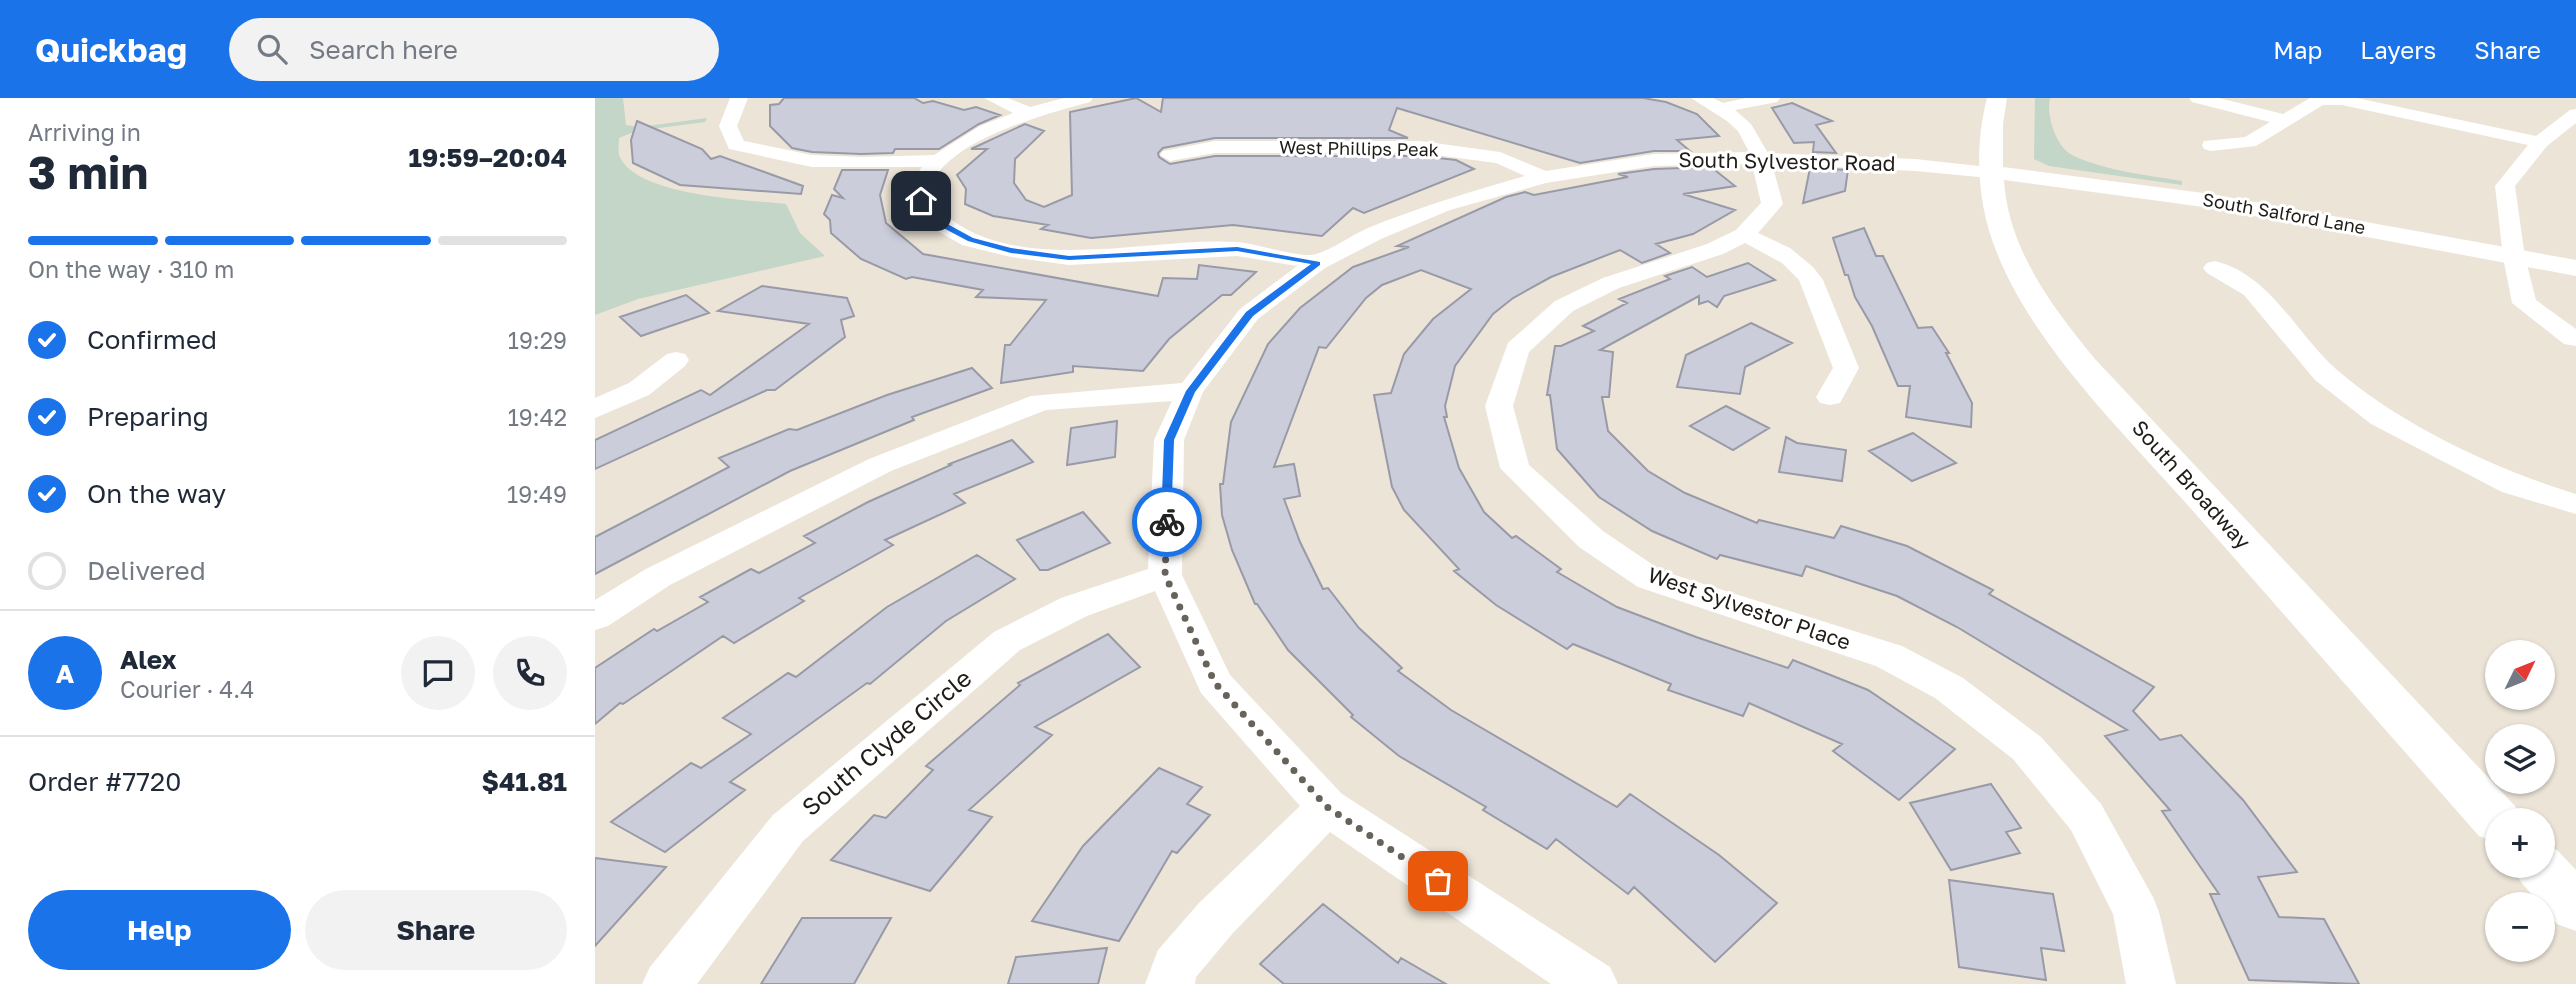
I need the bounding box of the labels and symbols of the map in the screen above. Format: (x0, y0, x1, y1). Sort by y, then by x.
street label: West Phillips Peak (1279, 136, 1439, 160)
street label: South Sylvestor Road (1678, 146, 1896, 176)
pin (891, 171, 951, 231)
street label: South Salford Lane (2201, 188, 2367, 238)
street label: South Broadway (2127, 414, 2257, 554)
courier (1132, 487, 1202, 557)
street label: West Sylvestor Place (1645, 561, 1854, 655)
north arrow (2485, 640, 2555, 710)
street label: South Clyde Circle (795, 663, 977, 821)
pin (1408, 851, 1468, 911)

